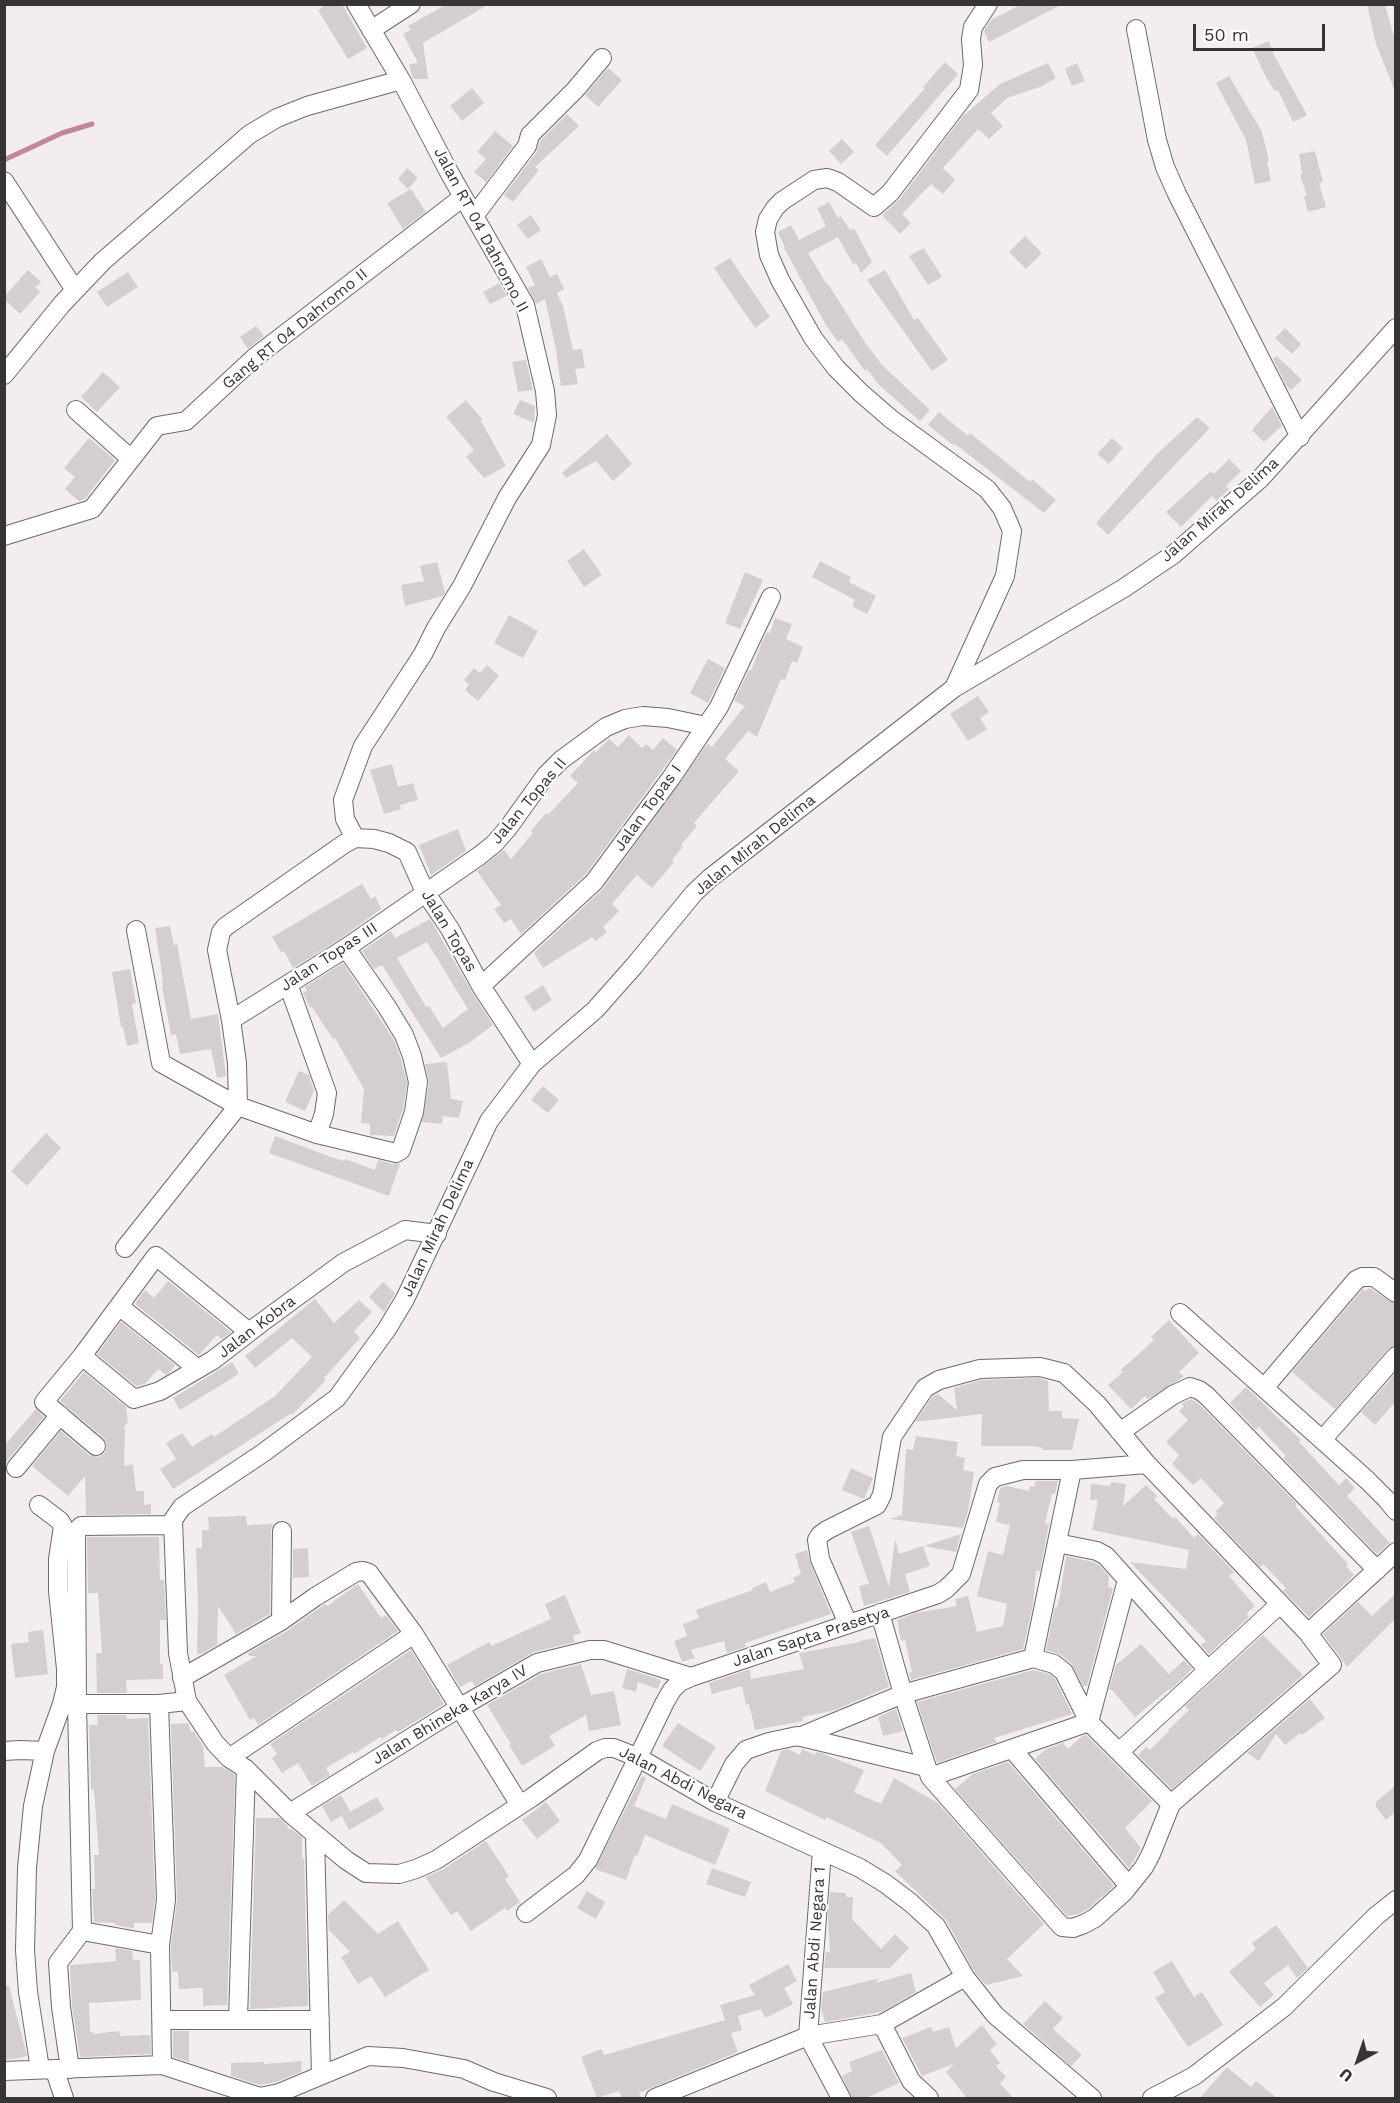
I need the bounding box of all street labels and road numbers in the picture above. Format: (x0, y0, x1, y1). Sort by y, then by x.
street label: Jalan RT 04 Dahromo II (429, 144, 533, 316)
street label: Gang RT 04 Dahromo II (219, 264, 371, 394)
street label: Jalan Mirah Delima (1157, 454, 1283, 566)
street label: Jalan Topas II (487, 754, 571, 848)
street label: Jalan Topas I (610, 761, 686, 855)
street label: Jalan Mirah Delima (691, 790, 819, 900)
street label: Jalan Topas (417, 887, 481, 975)
street label: Jalan Topas III (277, 918, 381, 996)
street label: Jalan Mirah Delima (398, 1156, 478, 1300)
street label: Jalan Kobra (215, 1292, 299, 1362)
street label: Jalan Sapta Prasetya (730, 1603, 892, 1671)
street label: Jalan Bhineka Karya IV (369, 1661, 531, 1769)
street label: Jalan Abdi Negara (616, 1742, 750, 1824)
street label: Jalan Abdi Negara 1 (800, 1866, 830, 2020)

